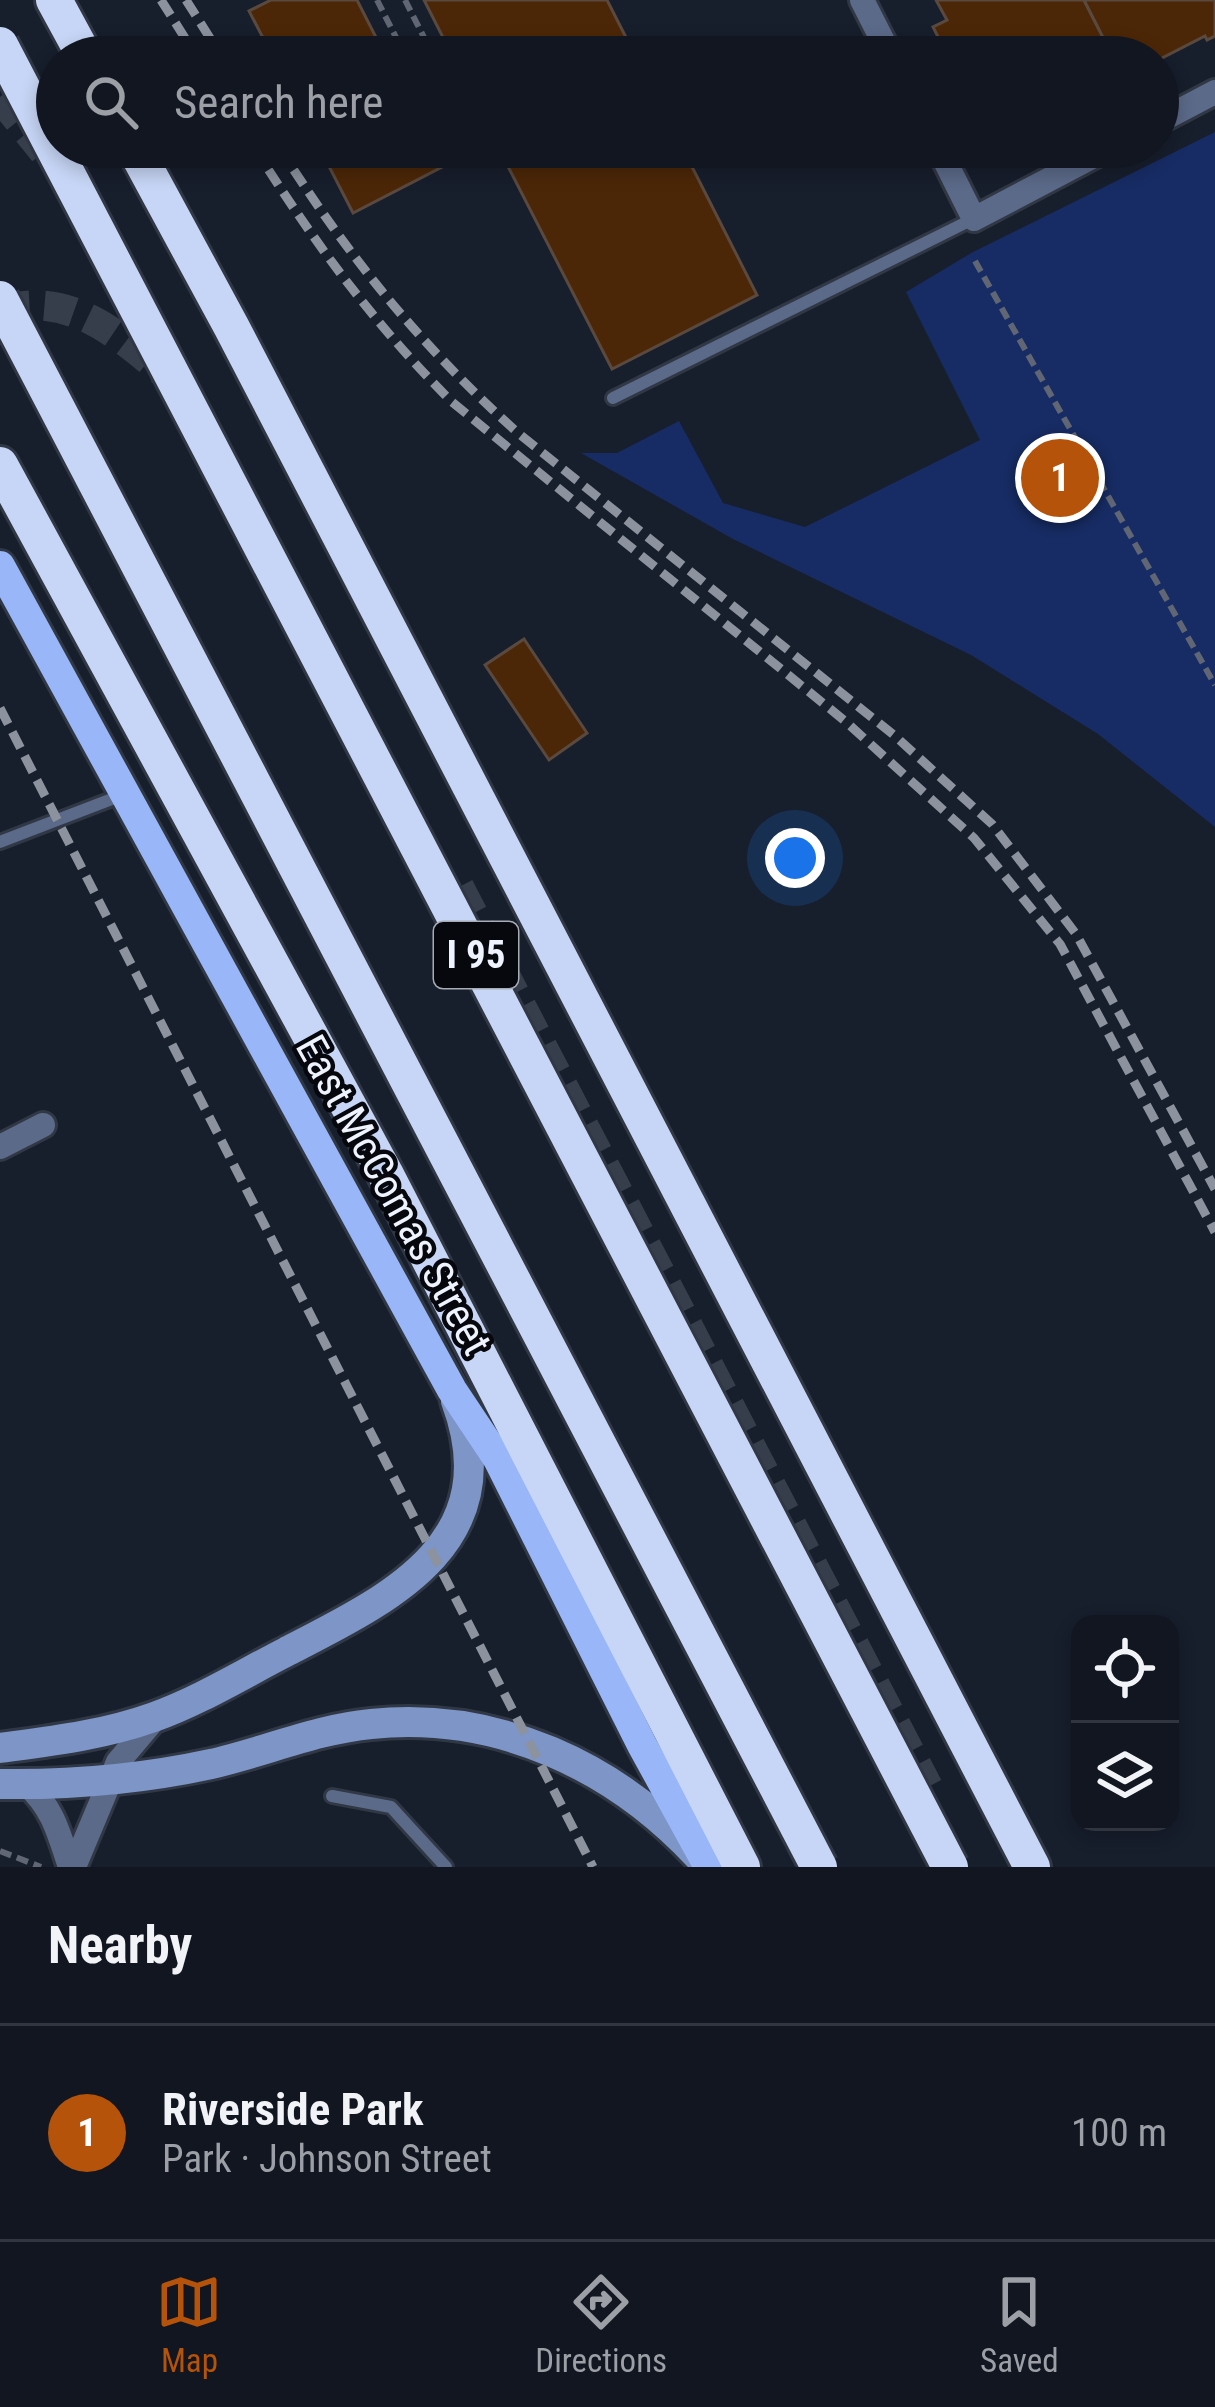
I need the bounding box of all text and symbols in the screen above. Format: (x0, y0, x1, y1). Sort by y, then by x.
search box (36, 36, 1179, 168)
icon: search (78, 69, 144, 135)
text: Search here (174, 76, 383, 129)
pin: 1 (1021, 433, 1099, 523)
your location (765, 828, 825, 888)
road number: I 95 (434, 922, 518, 988)
street label: East McComas Street (286, 1027, 502, 1363)
map controls (1071, 1615, 1179, 1831)
button: locate (1071, 1615, 1179, 1723)
button: layers (1071, 1723, 1179, 1831)
text: Nearby (48, 1916, 192, 1975)
text: Riverside Park (162, 2083, 424, 2136)
text: 1 (77, 2110, 97, 2156)
text: 100 m (1071, 2110, 1167, 2156)
text: Park · Johnson Street (162, 2136, 492, 2182)
tab: Map (156, 2269, 222, 2380)
tab: Directions (535, 2269, 667, 2380)
tab: Saved (980, 2269, 1059, 2380)

